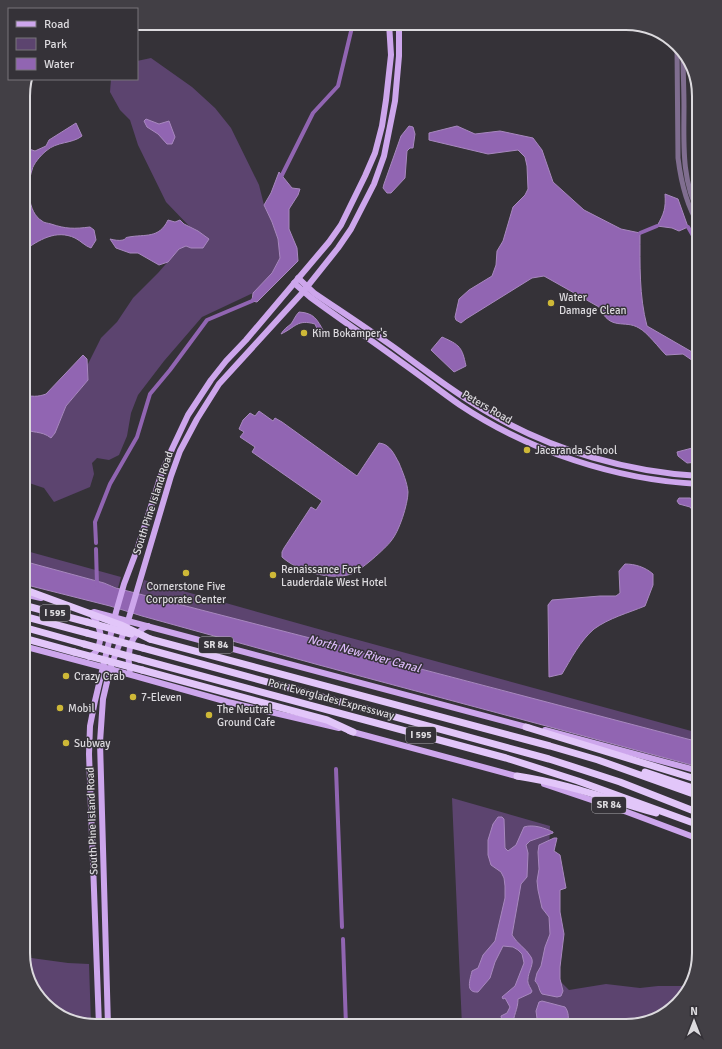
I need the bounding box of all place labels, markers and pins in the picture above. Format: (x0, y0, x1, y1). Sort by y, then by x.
place label: Water Damage Clean (559, 291, 626, 317)
marker: Water Damage Clean (546, 298, 556, 308)
place label: Kim Bokamper's (312, 327, 388, 340)
marker: Kim Bokamper's (299, 328, 309, 338)
place label: Jacaranda School (535, 444, 617, 457)
marker: Jacaranda School (522, 445, 532, 455)
place label: Renaissance Fort Lauderdale West Hotel (281, 563, 387, 589)
marker: Cornerstone Five Corporate Center (181, 568, 191, 578)
marker: Renaissance Fort Lauderdale West Hotel (268, 570, 278, 580)
place label: Cornerstone Five Corporate Center (146, 580, 226, 606)
place label: Crazy Crab (74, 670, 125, 683)
marker: Crazy Crab (61, 671, 71, 681)
place label: 7-Eleven (141, 691, 182, 704)
marker: 7-Eleven (128, 692, 138, 702)
place label: Mobil (68, 702, 95, 715)
marker: Mobil (55, 703, 65, 713)
place label: The Neutral Ground Cafe (217, 703, 275, 729)
marker: The Neutral Ground Cafe (204, 710, 214, 720)
place label: Subway (74, 737, 111, 750)
marker: Subway (61, 738, 71, 748)

